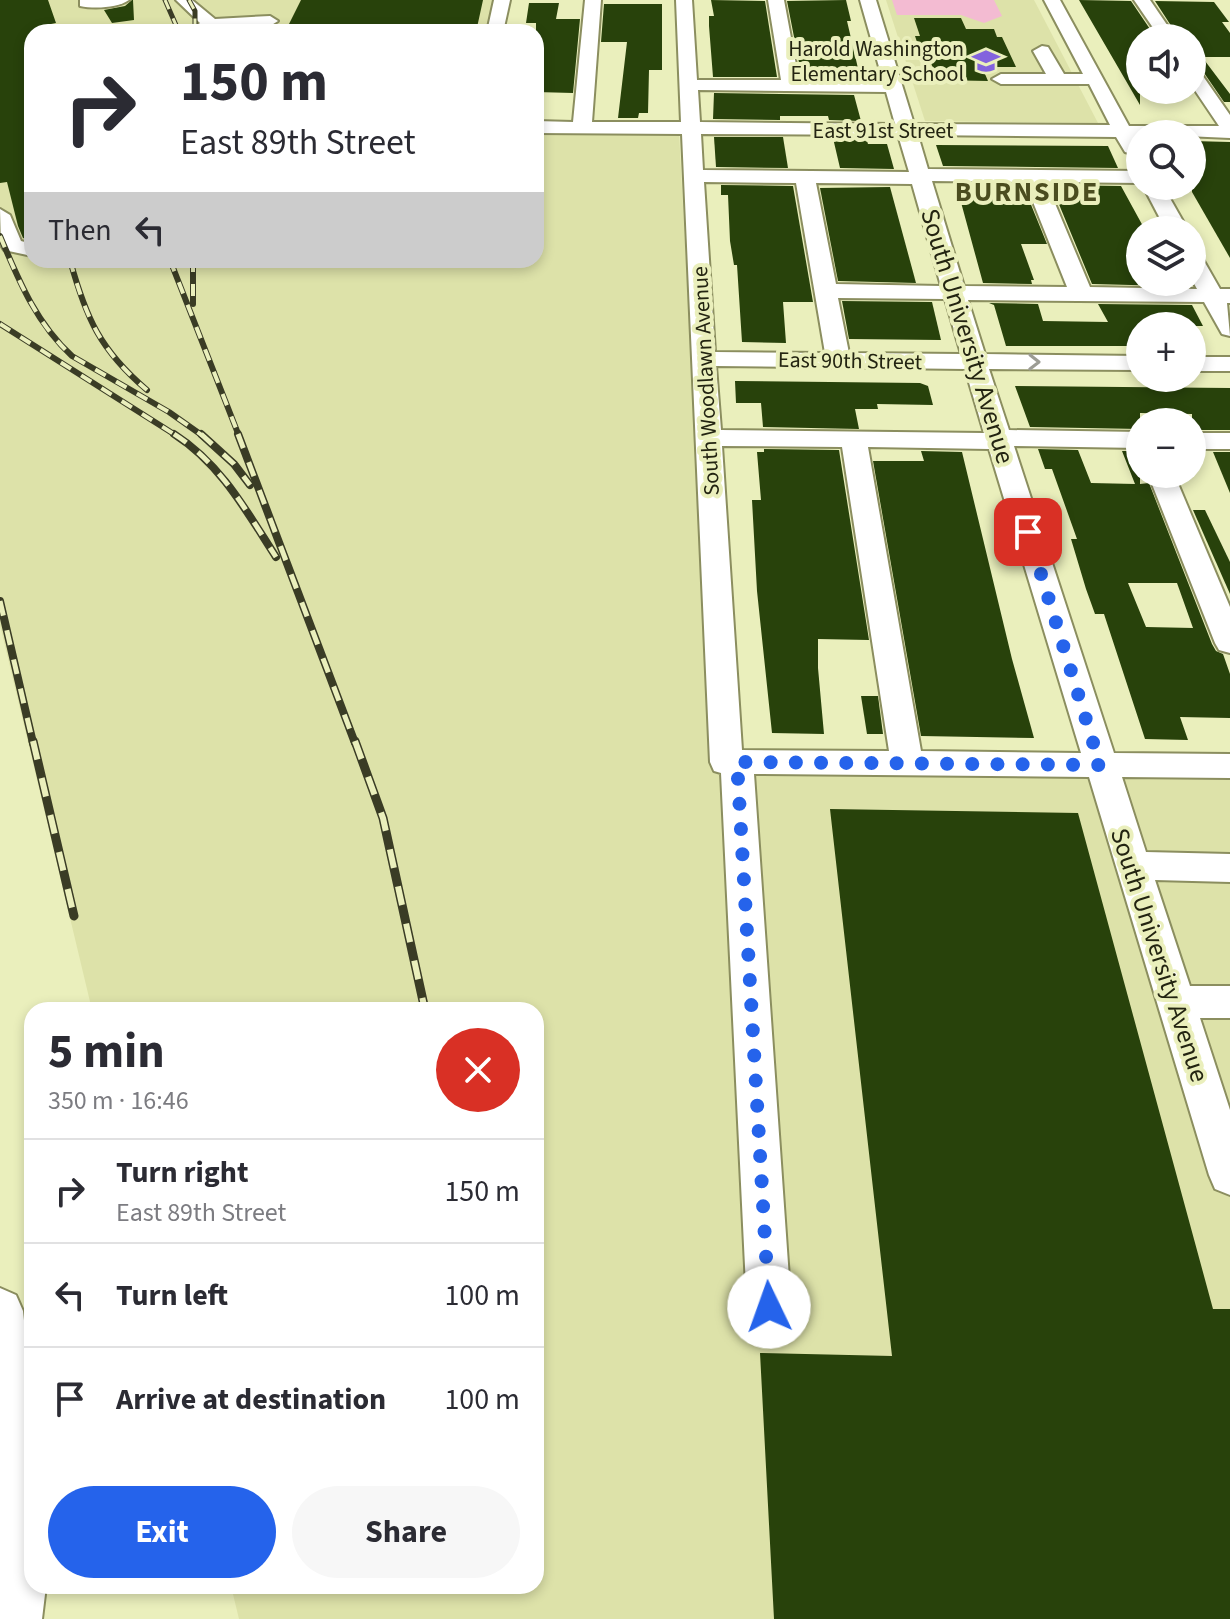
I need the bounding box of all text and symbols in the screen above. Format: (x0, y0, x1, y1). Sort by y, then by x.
map controls (1126, 24, 1206, 488)
button: sound (1126, 24, 1206, 104)
place label: Harold Washington Elementary School (788, 33, 964, 90)
text: 150 m (180, 43, 328, 122)
school or university icon: Harold Washington Elementary School (971, 46, 1001, 76)
icon: right (48, 56, 152, 160)
street label: East 91st Street (813, 115, 954, 147)
text: East 89th Street (180, 117, 416, 168)
button: search (1126, 120, 1206, 200)
district label: BURNSIDE (955, 172, 1099, 212)
street label: South University Avenue (911, 204, 1024, 468)
icon: left (128, 208, 172, 252)
text: Then (48, 209, 112, 252)
button: layers (1126, 216, 1206, 296)
street label: South Woodlawn Avenue (684, 265, 728, 496)
button: + (1126, 312, 1206, 392)
street label: East 90th Street (778, 344, 923, 378)
one-way arrow (1028, 354, 1041, 371)
button: − (1126, 408, 1206, 488)
pin (994, 498, 1062, 566)
icon: arrive (1006, 510, 1050, 554)
street label: South University Avenue (1101, 823, 1218, 1087)
text: 5 min (48, 1018, 165, 1086)
button: close (436, 1028, 520, 1112)
text: 350 m · 16:46 (48, 1082, 189, 1119)
text: Turn right (116, 1151, 248, 1194)
icon: right (48, 1169, 92, 1213)
text: 150 m (444, 1170, 520, 1213)
text: East 89th Street (116, 1194, 286, 1231)
position arrow (727, 1265, 811, 1349)
icon: left (48, 1273, 92, 1317)
text: Turn left (116, 1274, 228, 1317)
text: 100 m (444, 1274, 520, 1317)
icon: arrive (48, 1377, 92, 1421)
text: Arrive at destination (116, 1378, 386, 1421)
text: 100 m (444, 1378, 520, 1421)
button: Exit (48, 1486, 276, 1578)
button: Share (292, 1486, 520, 1578)

